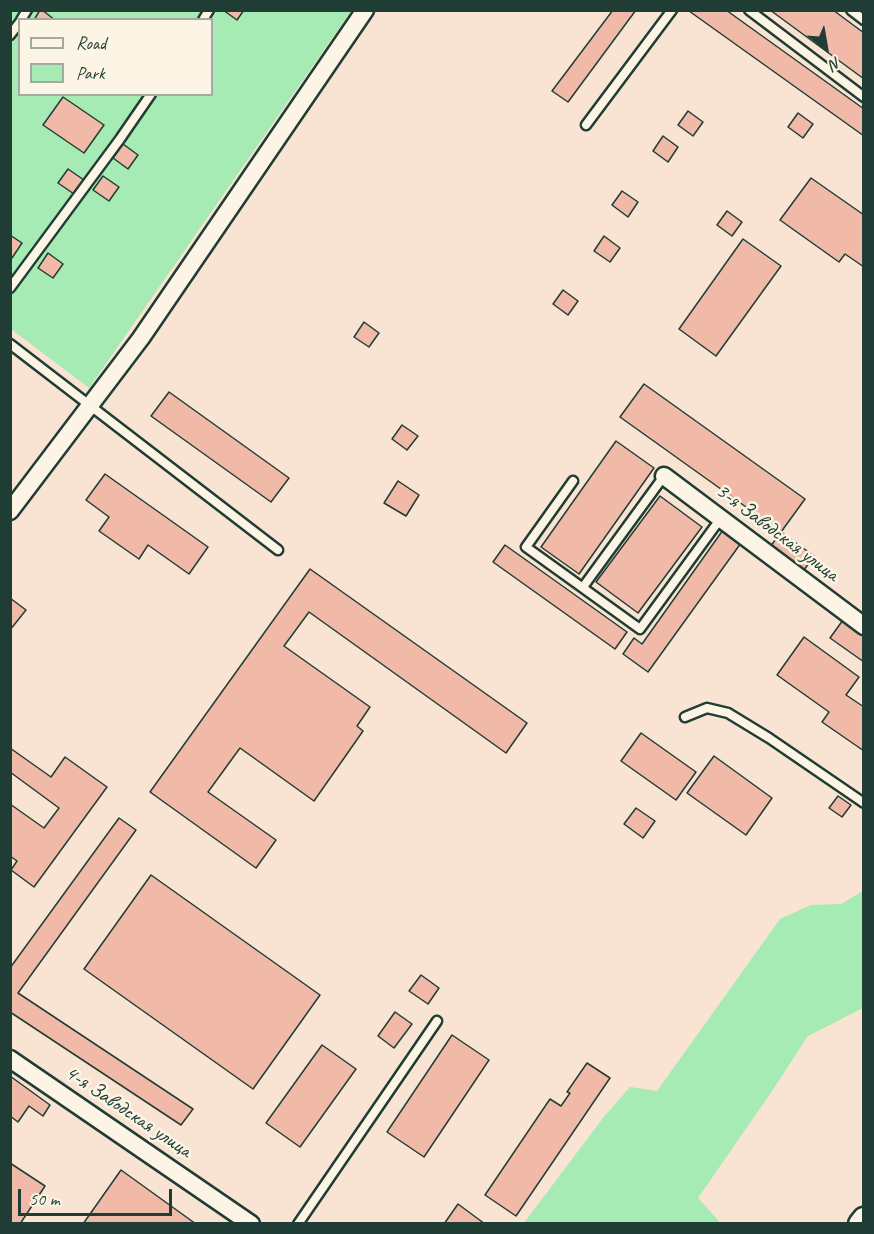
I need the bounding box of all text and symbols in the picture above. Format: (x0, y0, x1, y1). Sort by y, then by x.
legend (18, 18, 213, 96)
north arrow (796, 18, 856, 78)
text: Road (76, 32, 106, 54)
text: N (826, 52, 845, 75)
text: Park (76, 62, 105, 84)
street label: 3-я Заводская улица (711, 479, 843, 587)
street label: 4-я Заводская улица (60, 1060, 196, 1164)
scale bar (21, 1177, 176, 1215)
text: 50 m (29, 1188, 60, 1210)

